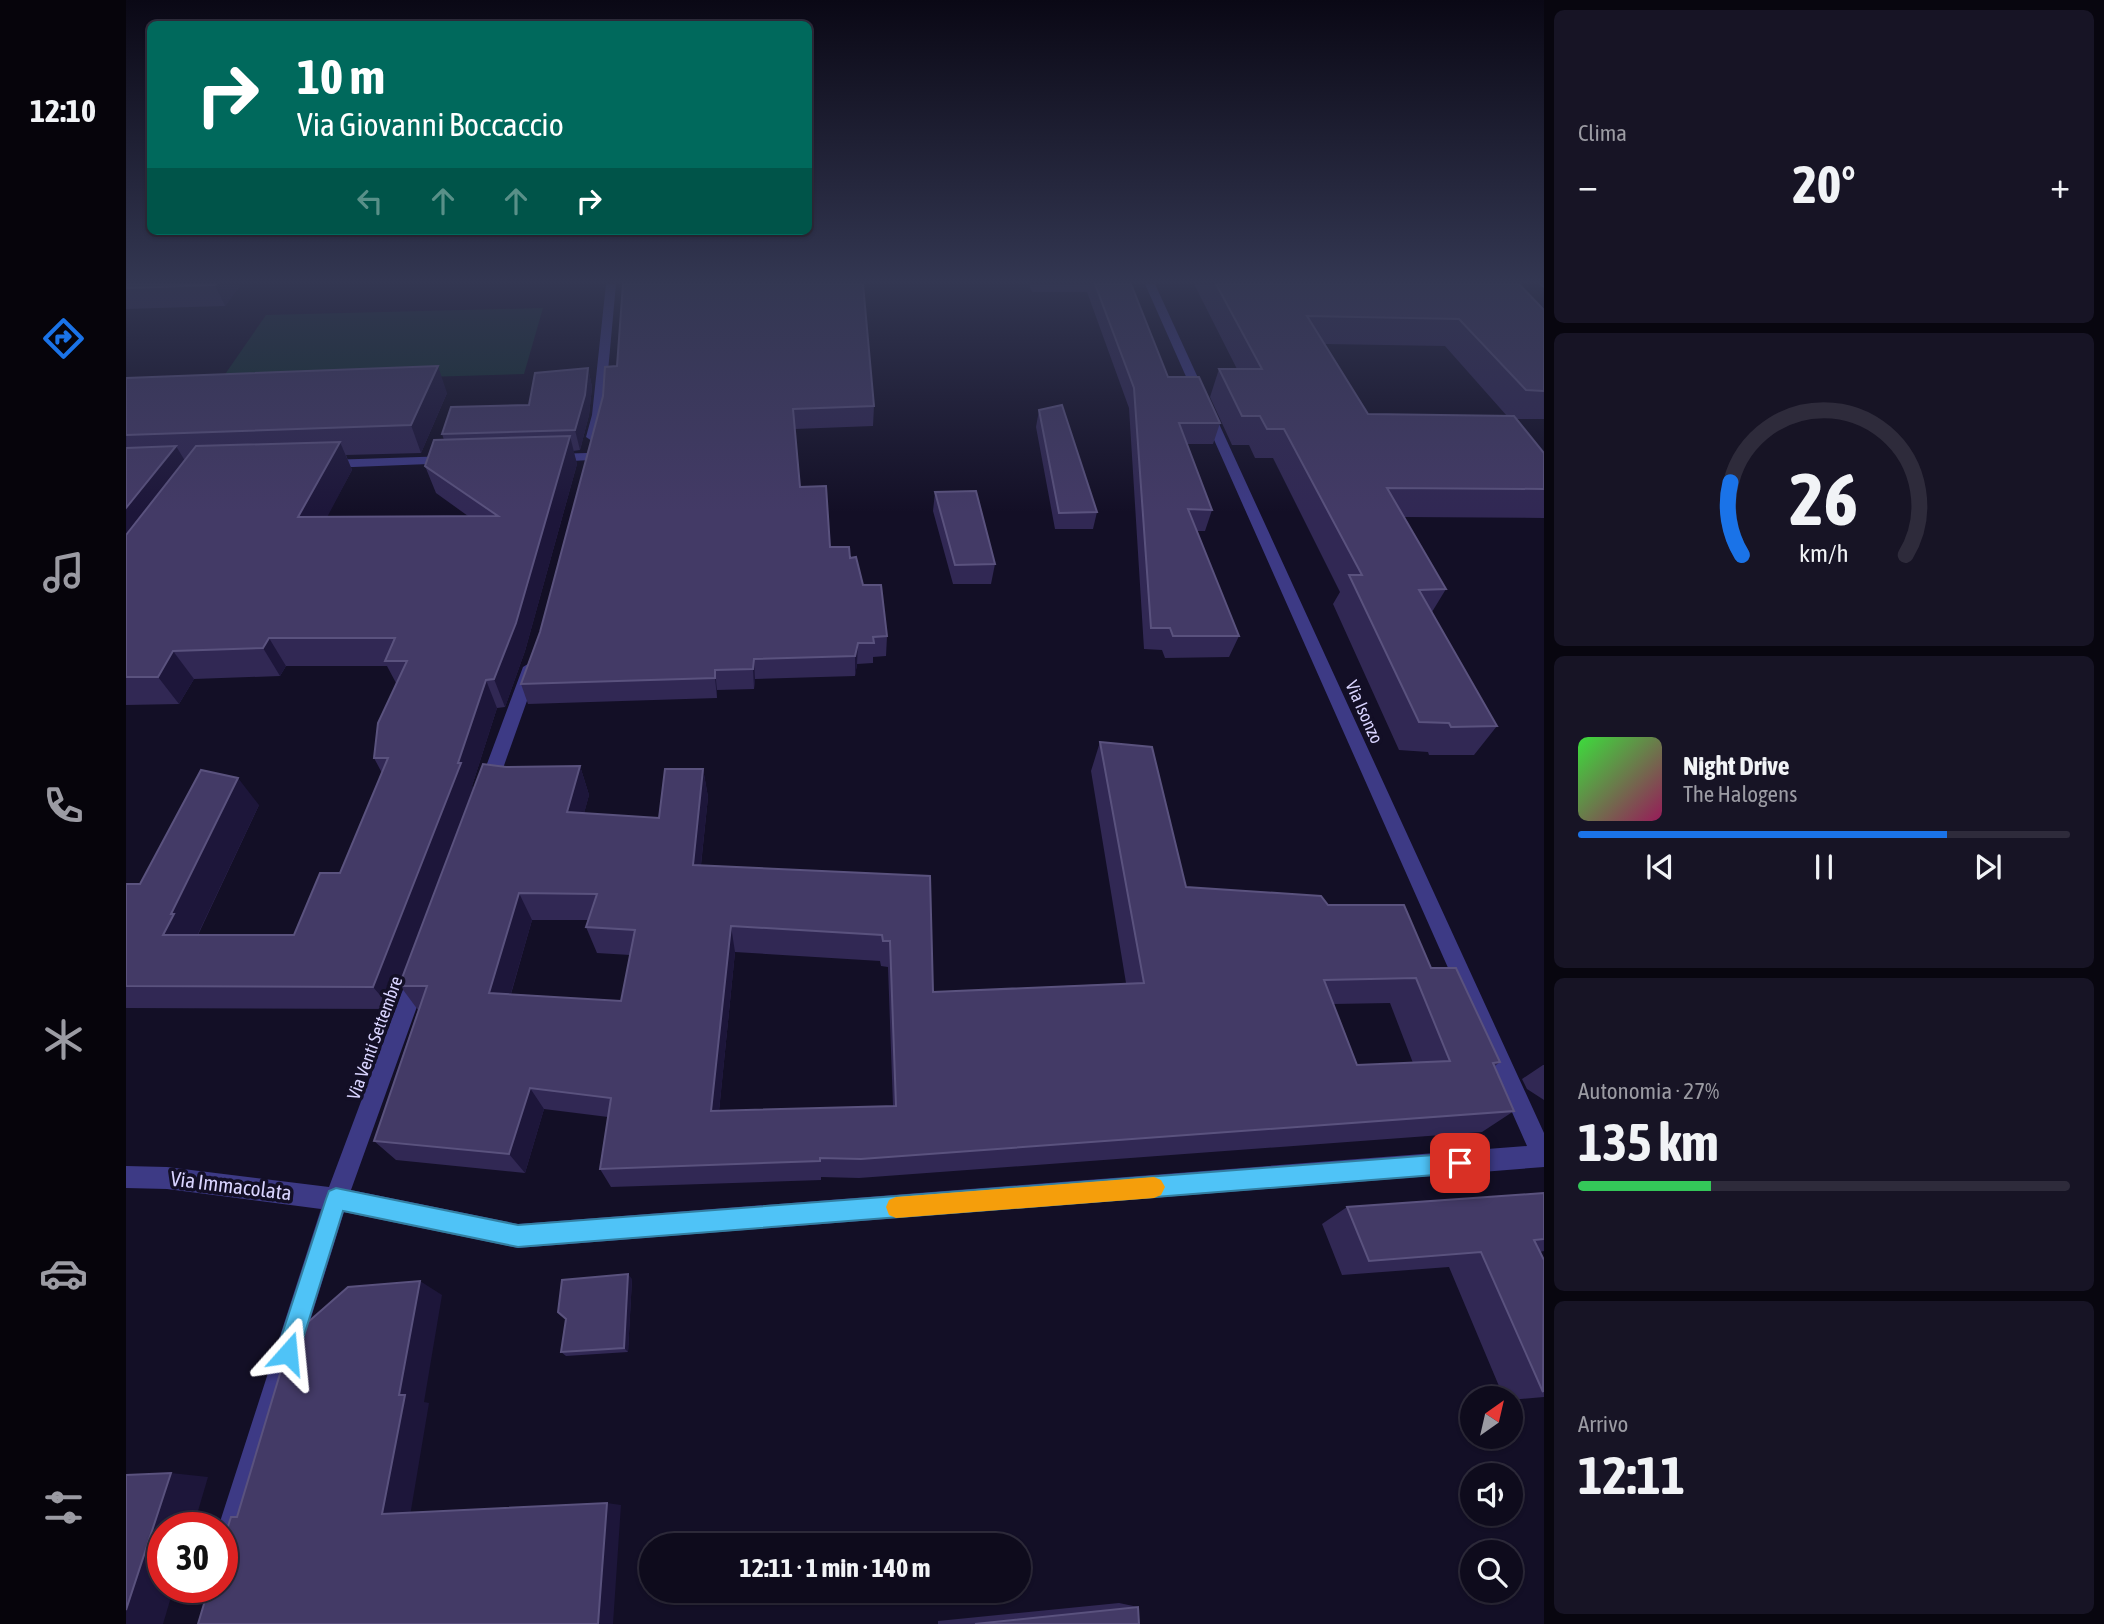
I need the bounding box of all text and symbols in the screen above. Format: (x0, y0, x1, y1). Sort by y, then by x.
text: 10 m (297, 48, 385, 104)
icon: right (182, 49, 273, 140)
text: 12:10 (30, 92, 96, 129)
text: Via Giovanni Boccaccio (297, 106, 564, 143)
text: Clima (1578, 120, 1627, 146)
text: 20° (1792, 154, 1856, 214)
text: − (1578, 163, 1598, 206)
text: + (2050, 163, 2070, 206)
icon: left (351, 182, 389, 220)
icon: ahead (424, 182, 462, 220)
icon: ahead (497, 182, 535, 220)
icon: right (570, 182, 608, 220)
icon: directions (39, 314, 88, 363)
text: 26 (1790, 458, 1858, 541)
text: km/h (1799, 539, 1849, 567)
icon: music (39, 548, 88, 597)
street label: Via Isonzo (1341, 677, 1388, 747)
text: Night Drive (1683, 751, 1790, 781)
icon: phone (39, 781, 88, 830)
text: The Halogens (1683, 781, 1797, 807)
icon: previous (1641, 848, 1679, 886)
icon: pause (1805, 848, 1843, 886)
icon: next (1969, 848, 2007, 886)
street label: Via Venti Settembre (342, 973, 407, 1102)
icon: climate (39, 1015, 88, 1064)
text: Autonomia · 27% (1578, 1078, 1719, 1104)
text: 135 km (1578, 1112, 1719, 1172)
pin (1430, 1133, 1490, 1193)
icon: arrive (1441, 1144, 1479, 1182)
street label: Via Immacolata (169, 1166, 293, 1204)
icon: car (39, 1249, 88, 1298)
position arrow (251, 1316, 325, 1390)
north arrow (1460, 1386, 1522, 1449)
map controls (1460, 1386, 1523, 1603)
text: Arrivo (1578, 1411, 1628, 1437)
text: 12:11 (1578, 1445, 1685, 1505)
button: sound (1460, 1463, 1523, 1526)
icon: filters (39, 1483, 88, 1532)
speed limit sign: 30 (147, 1512, 238, 1603)
button: search (1460, 1540, 1523, 1603)
text: 12:11 · 1 min · 140 m (740, 1553, 930, 1583)

